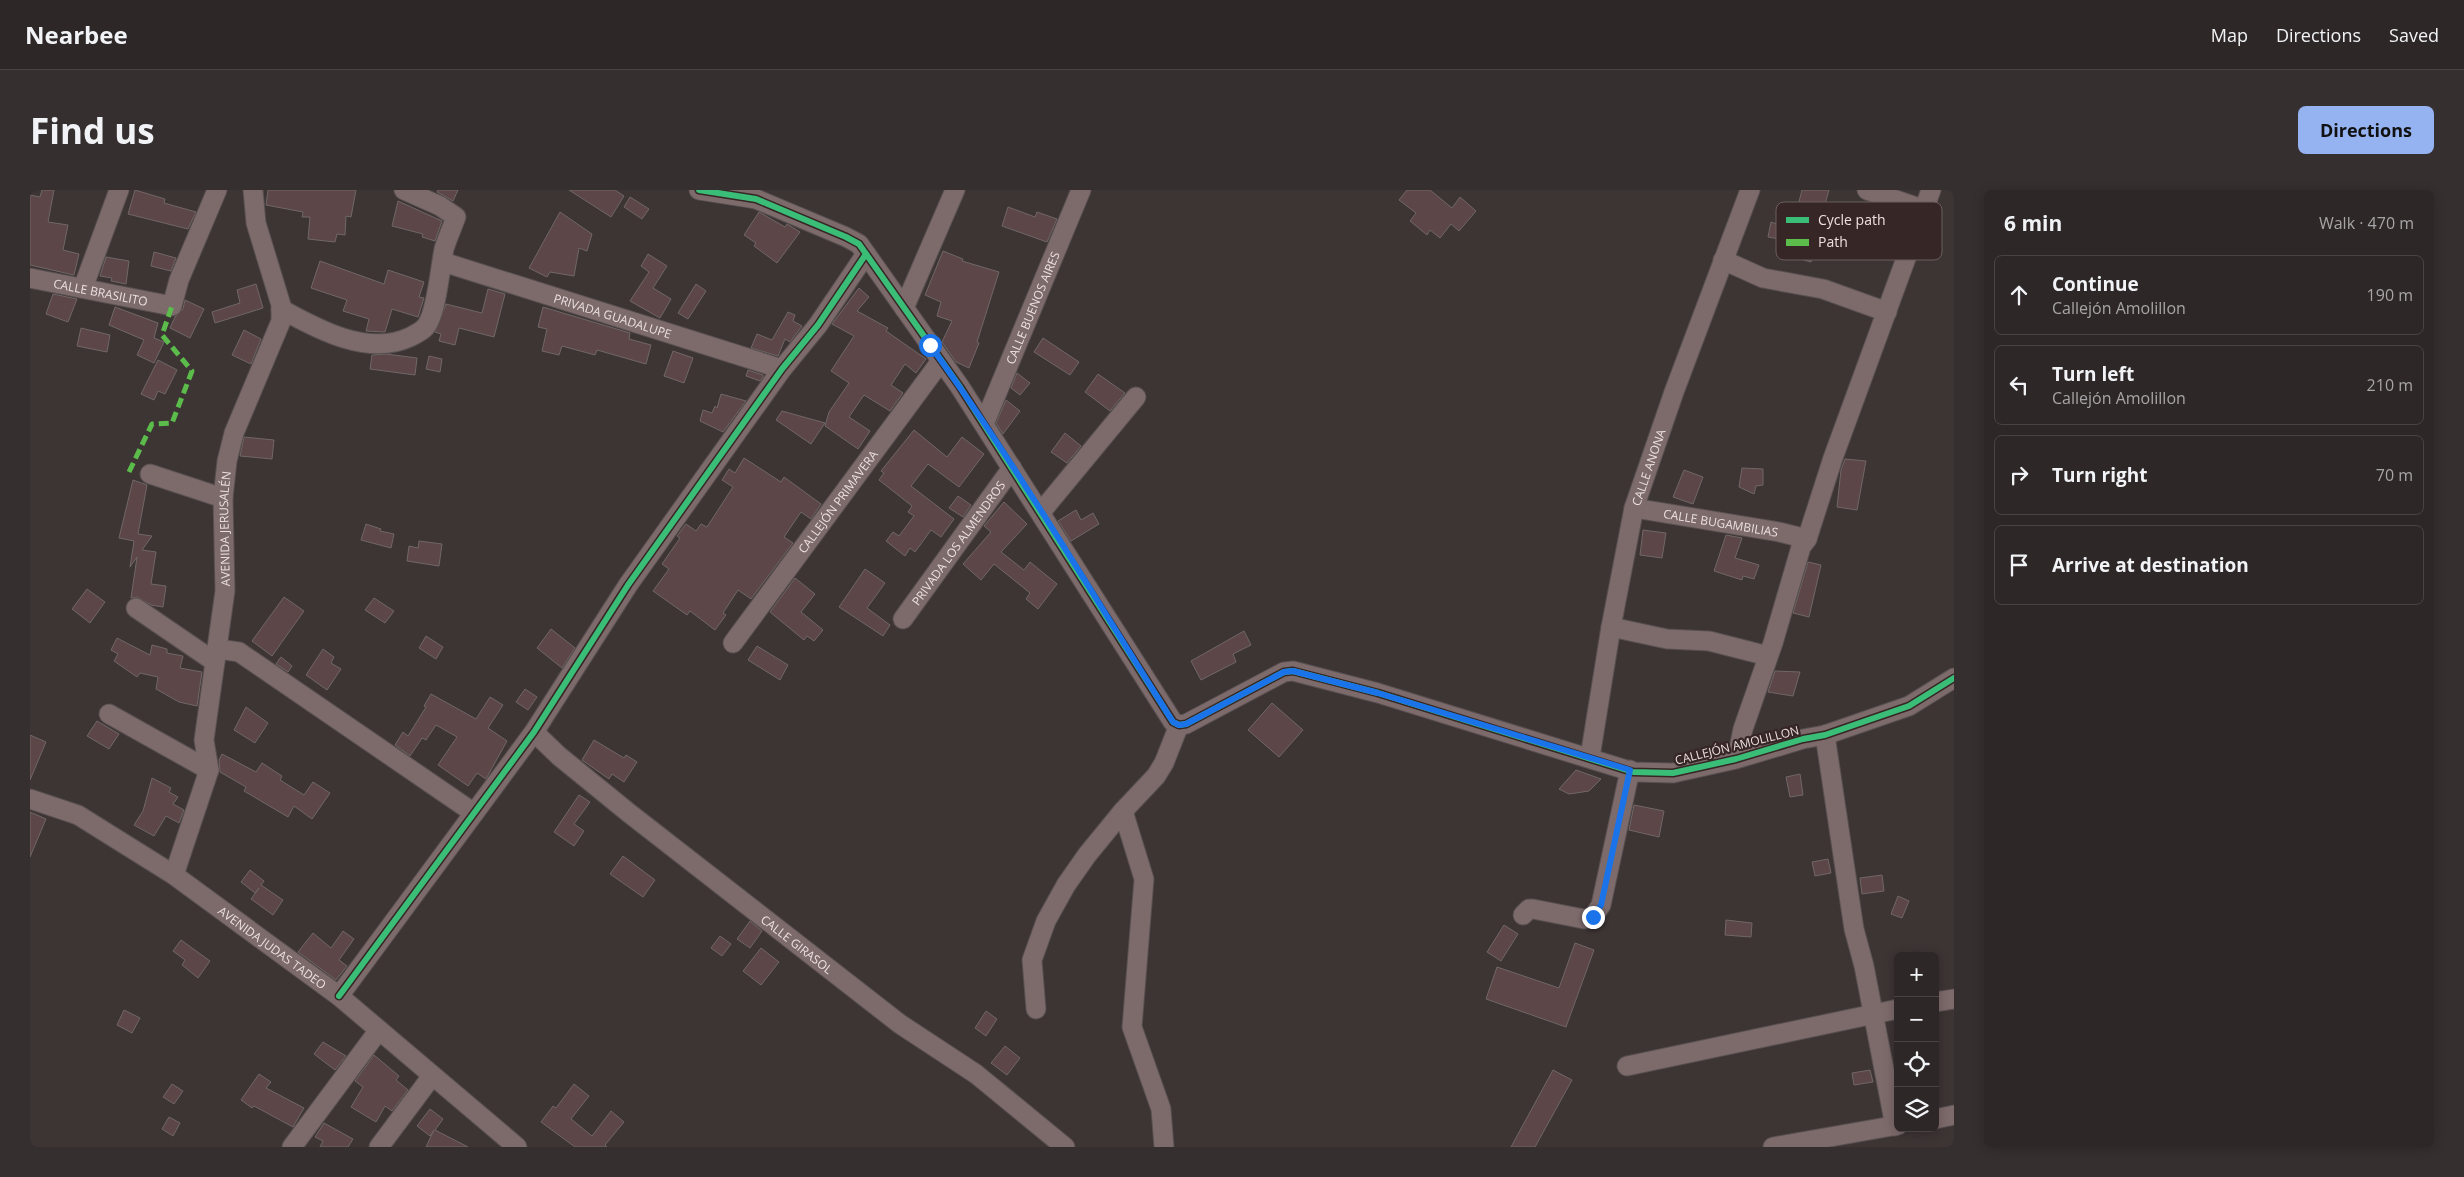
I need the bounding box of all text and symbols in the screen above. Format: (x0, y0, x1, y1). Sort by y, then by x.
text: Nearbee (25, 18, 128, 51)
text: Map (2211, 23, 2248, 47)
text: Directions (2276, 23, 2361, 47)
text: Saved (2389, 23, 2439, 47)
button: Directions (2298, 106, 2434, 154)
text: Find us (30, 107, 155, 154)
legend (1776, 202, 1942, 260)
text: 6 min (2004, 209, 2062, 237)
text: Cycle path (1818, 210, 1886, 229)
text: Walk · 470 m (2319, 212, 2414, 234)
text: Path (1818, 232, 1848, 251)
street label: CALLE BUENOS AIRES (1001, 249, 1063, 366)
text: Continue (2052, 271, 2139, 297)
street label: CALLE BRASILITO (52, 274, 149, 310)
icon: ahead (2005, 281, 2033, 309)
text: 190 m (2367, 284, 2413, 306)
street label: PRIVADA GUADALUPE (552, 289, 674, 342)
text: Callejón Amolillon (2052, 297, 2186, 319)
route start (919, 334, 942, 357)
text: Turn left (2052, 361, 2134, 387)
icon: left (2005, 371, 2033, 399)
text: 210 m (2367, 374, 2413, 396)
text: Callejón Amolillon (2052, 387, 2186, 409)
street label: CALLE ANONA (1627, 426, 1669, 508)
street label: CALLEJÓN PRIMAVERA (794, 446, 881, 556)
icon: right (2005, 461, 2033, 489)
text: Turn right (2052, 462, 2147, 488)
text: 70 m (2376, 464, 2413, 486)
street label: AVENIDA JERUSALÉN (214, 470, 234, 586)
street label: PRIVADA LOS ALMENDROS (907, 477, 1009, 609)
street label: CALLE BUGAMBILIAS (1662, 505, 1779, 540)
icon: arrive (2005, 551, 2033, 579)
text: Arrive at destination (2052, 552, 2249, 578)
street label: CALLEJÓN AMOLILLON (1673, 721, 1801, 769)
street label: AVENIDA JUDAS TADEO (215, 902, 330, 993)
route end (1582, 906, 1605, 929)
street label: CALLE GIRASOL (758, 911, 837, 977)
map controls (1894, 952, 1939, 1132)
button: + (1894, 952, 1939, 997)
button: − (1894, 997, 1939, 1042)
button: locate (1894, 1042, 1939, 1087)
button: layers (1894, 1087, 1939, 1132)

